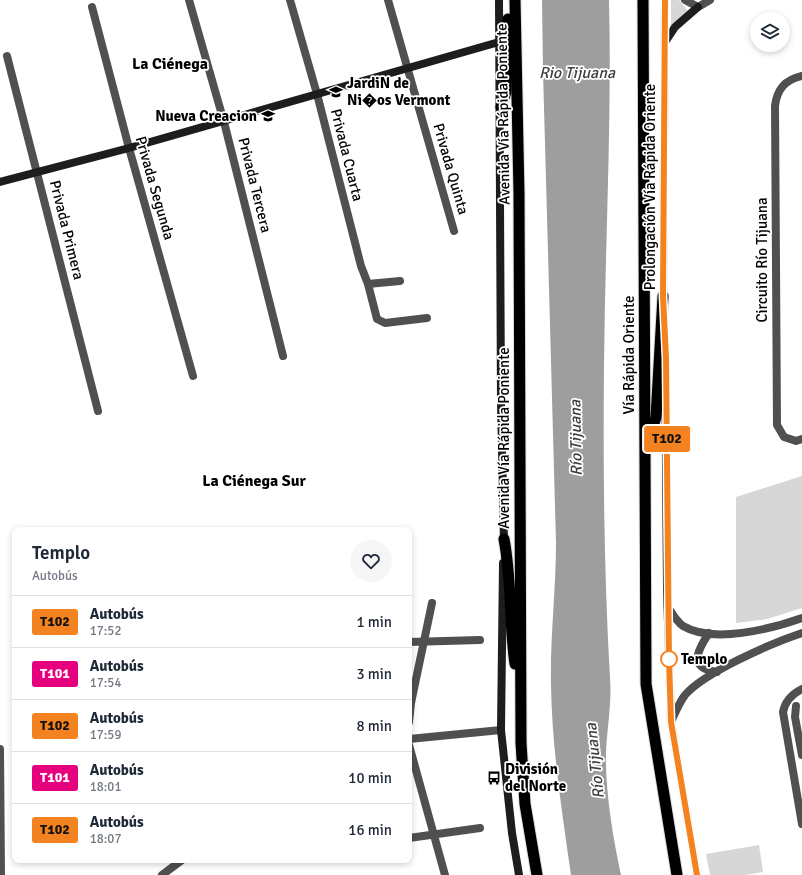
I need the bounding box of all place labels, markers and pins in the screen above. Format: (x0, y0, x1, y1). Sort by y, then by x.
place label: JardiN de Ni�os Vermont (347, 74, 451, 109)
school or university icon: JardiN de Ni�os Vermont (328, 84, 344, 100)
place label: Nueva Creacion (155, 107, 257, 125)
school or university icon: Nueva Creacion (260, 108, 276, 124)
marker: Templo (660, 650, 678, 668)
place label: Templo (681, 650, 728, 668)
place label: División del Norte (505, 760, 566, 795)
bus stop icon: División del Norte (486, 770, 502, 786)

